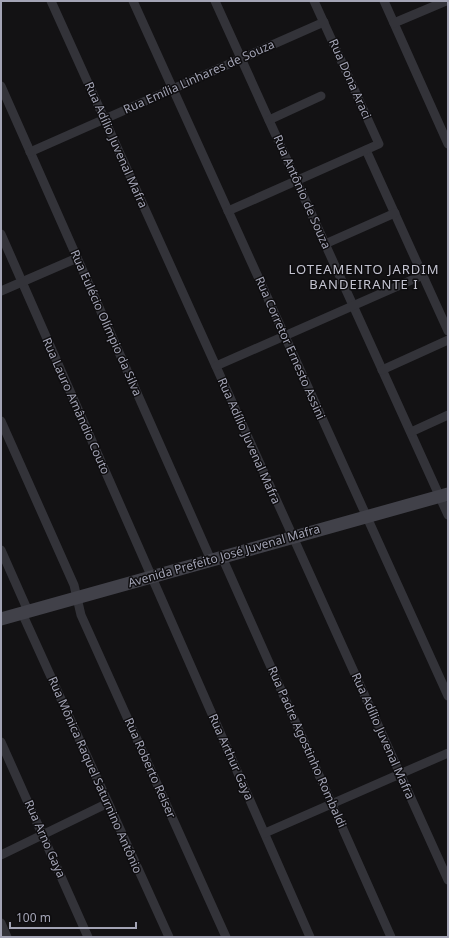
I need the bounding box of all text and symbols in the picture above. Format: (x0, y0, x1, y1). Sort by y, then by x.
street label: Rua Emília Linhares de Souza (120, 35, 277, 118)
street label: Rua Dona Araci (325, 36, 376, 122)
street label: Rua Adílio Juvenal Mafra (81, 79, 152, 211)
street label: Rua Antônio de Souza (270, 132, 335, 252)
street label: Rua Eulécio Olímpio da Silva (66, 247, 146, 399)
district label: LOTEAMENTO JARDIM BANDEIRANTE I (288, 260, 440, 293)
street label: Rua Corretor Ernesto Assini (251, 274, 330, 422)
street label: Rua Lauro Amândio Couto (39, 335, 114, 477)
street label: Rua Adílio Juvenal Mafra (214, 375, 285, 507)
street label: Avenida Prefeito José Juvenal Mafra (126, 520, 322, 591)
street label: Rua Padre Agostinho Rombaldi (264, 663, 351, 830)
street label: Rua Adílio Juvenal Mafra (348, 670, 419, 802)
street label: Rua Mônica Raquel Saturnino Antônio (44, 674, 147, 876)
street label: Rua Arthur Gaya (205, 711, 258, 803)
street label: Rua Roberto Reiser (121, 715, 180, 821)
street label: Rua Arno Gaya (21, 797, 70, 880)
scale bar (10, 904, 136, 930)
text: 100 m (16, 909, 51, 926)

